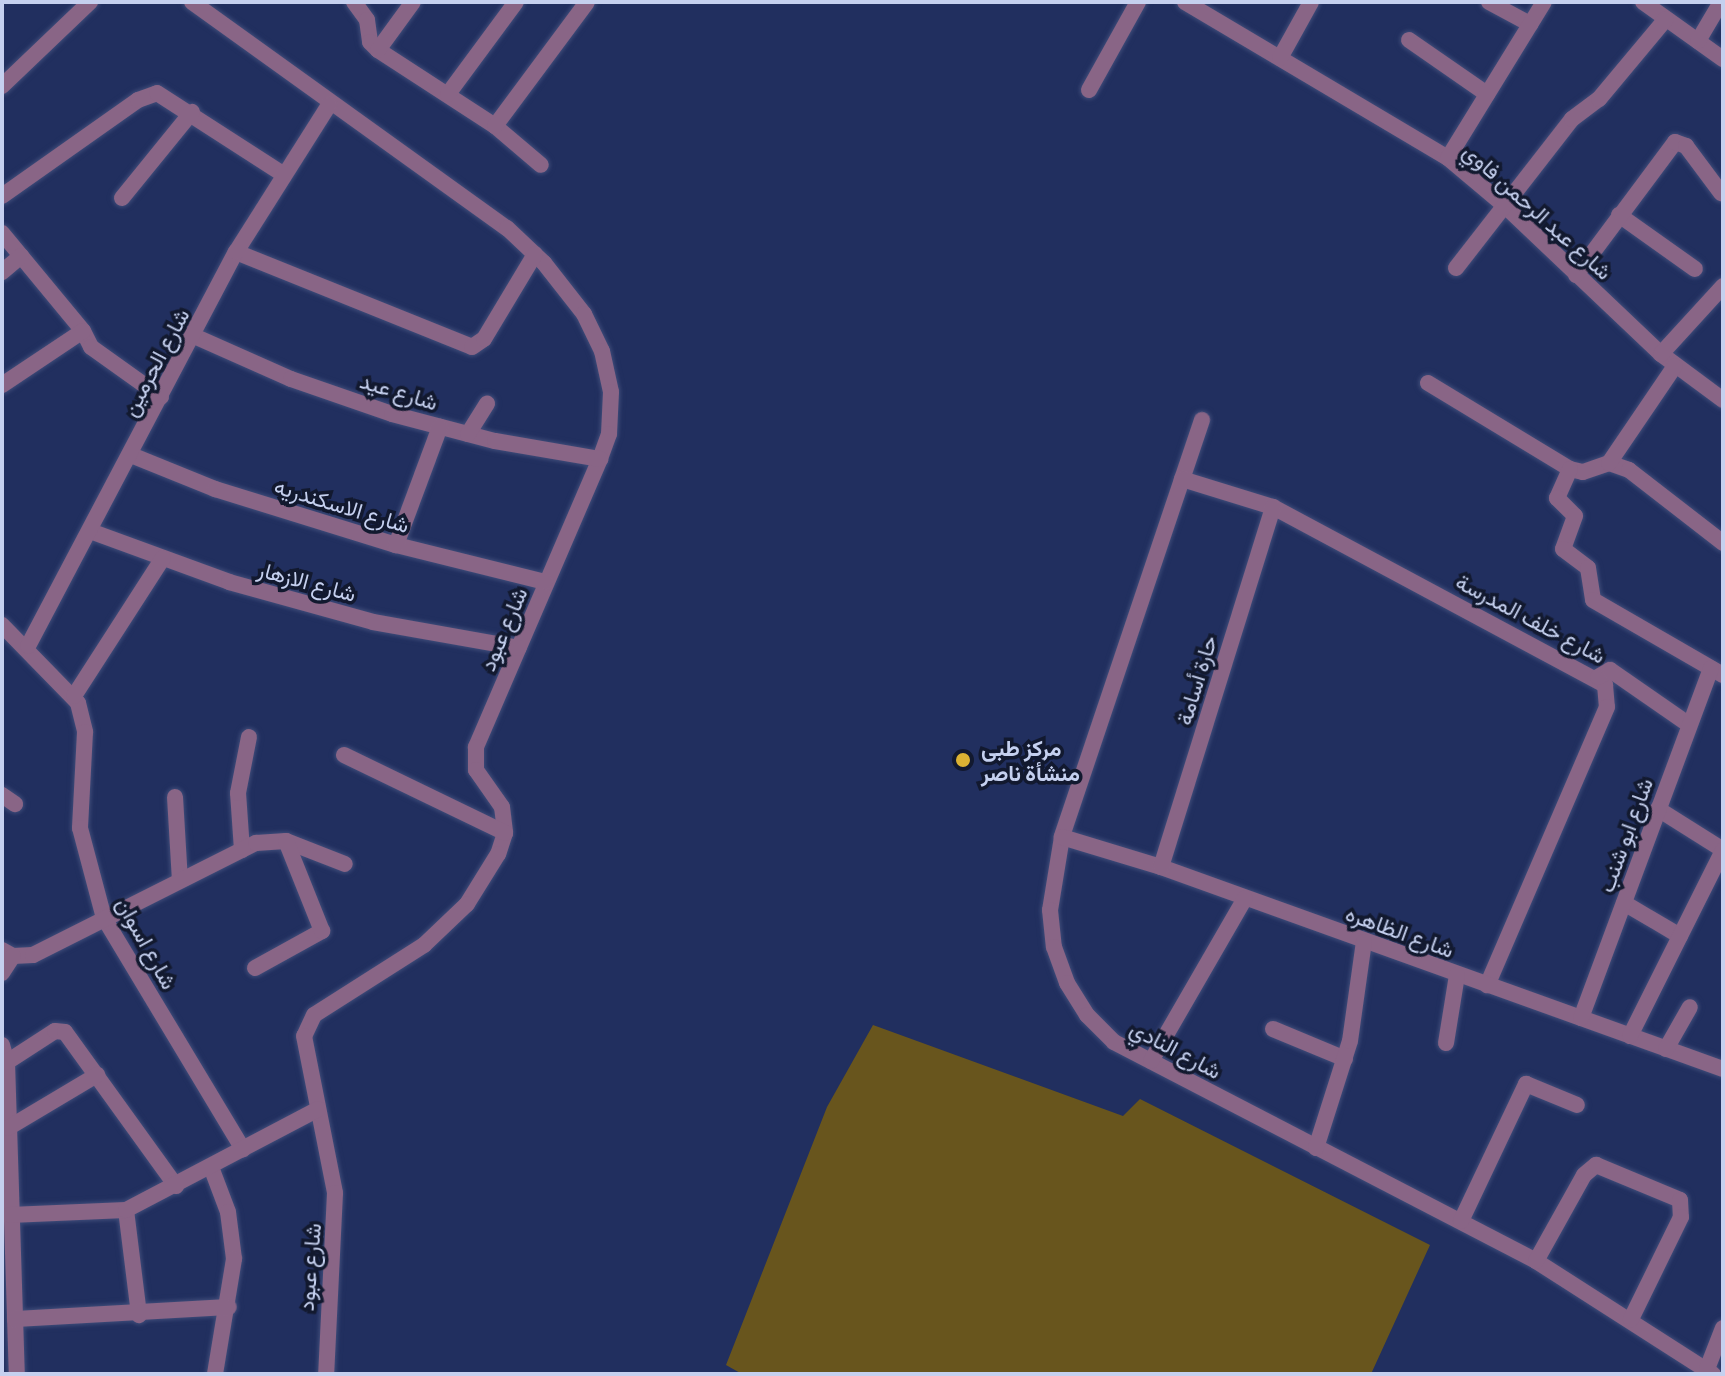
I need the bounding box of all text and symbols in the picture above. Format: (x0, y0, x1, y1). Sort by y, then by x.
street label: شارع عبد الرحمن فاوي (1458, 137, 1618, 285)
street label: شارع الحرمين (116, 304, 194, 420)
street label: شارع عيد (357, 367, 441, 415)
street label: شارع الاسكندريه (271, 472, 413, 538)
street label: شارع الازهار (255, 555, 359, 607)
street label: شارع خلف المدرسة (1452, 567, 1610, 669)
street label: شارع عبود (474, 583, 532, 675)
street label: حارة أسامة (1170, 632, 1222, 728)
place label: مركز طبى منشأة ناصر (981, 734, 1080, 786)
marker: مركز طبى منشأة ناصر (952, 749, 974, 771)
street label: شارع ابو شنب (1592, 774, 1658, 896)
street label: شارع اسوان (111, 892, 183, 994)
street label: شارع الظاهره (1342, 899, 1458, 963)
street label: شارع النادي (1126, 1014, 1226, 1084)
street label: شارع عبود (292, 1222, 326, 1312)

